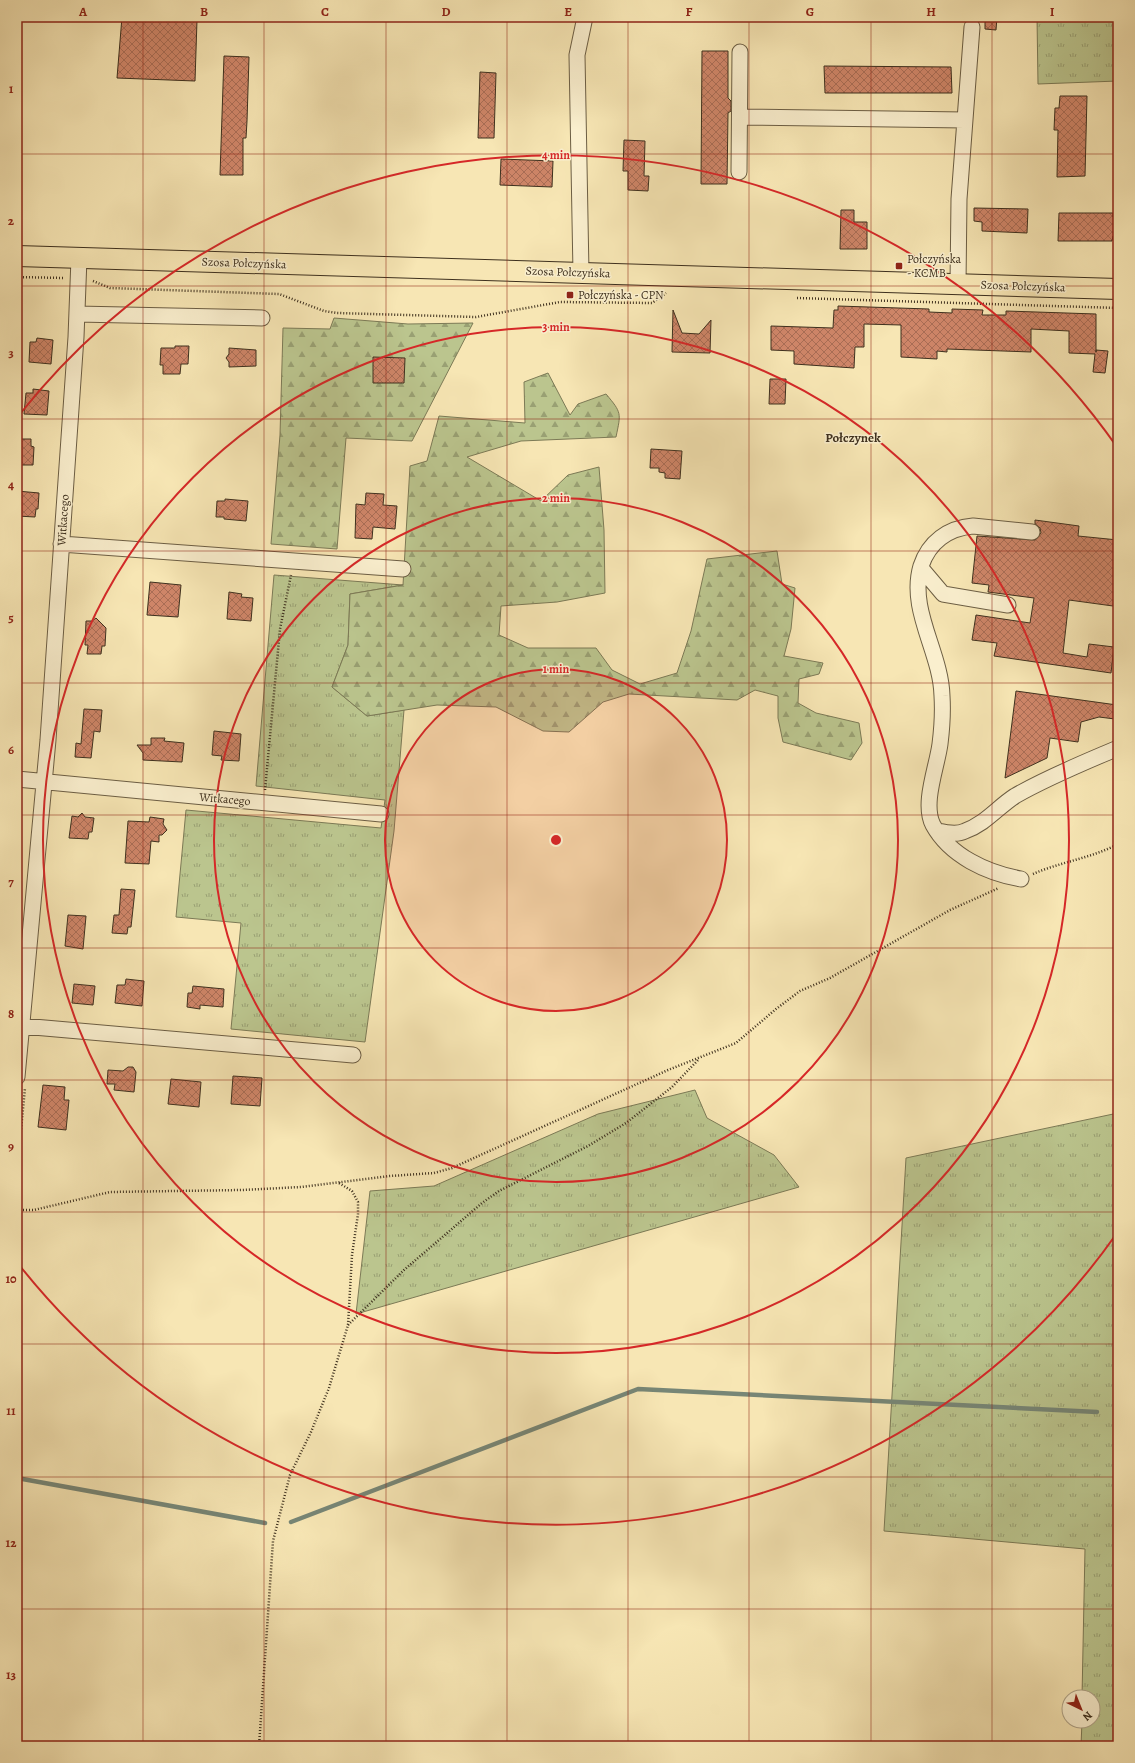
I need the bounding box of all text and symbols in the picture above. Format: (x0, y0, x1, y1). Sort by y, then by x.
text: A (78, 3, 88, 20)
text: B (200, 3, 208, 20)
text: C (321, 3, 329, 20)
text: D (441, 3, 451, 20)
text: E (564, 3, 572, 20)
text: F (686, 3, 693, 20)
text: G (806, 3, 814, 20)
text: H (926, 3, 936, 20)
text: I (1050, 3, 1055, 20)
text: 1 (9, 80, 14, 97)
text: 4 min (542, 147, 570, 163)
text: 2 (8, 212, 15, 229)
place label: Połczyńska - KCMB (907, 251, 962, 281)
street label: Szosa Połczyńska (201, 254, 287, 272)
marker: Połczyńska - KCMB (894, 261, 904, 271)
street label: Szosa Połczyńska (525, 263, 611, 281)
street label: Szosa Połczyńska (980, 277, 1066, 295)
place label: Połczyńska - CPN (578, 287, 664, 303)
marker: Połczyńska - CPN (565, 290, 575, 300)
text: 3 min (542, 319, 570, 335)
text: 3 (8, 344, 14, 361)
district label: Połczynek (825, 429, 881, 446)
text: 4 (8, 476, 14, 493)
text: 2 min (542, 490, 570, 506)
street label: Witkacego (53, 494, 73, 547)
text: 5 (8, 609, 14, 626)
text: 1 min (543, 661, 570, 677)
text: 6 (8, 741, 14, 758)
street label: Witkacego (198, 789, 251, 809)
centre of rings (549, 833, 563, 847)
text: 7 (8, 873, 14, 890)
text: 8 (8, 1005, 14, 1022)
text: 9 (8, 1138, 14, 1155)
text: 10 (5, 1270, 17, 1287)
text: 11 (6, 1402, 16, 1419)
text: 12 (6, 1534, 17, 1551)
text: 13 (6, 1666, 17, 1683)
north arrow (1061, 1689, 1101, 1729)
text: N (1079, 1708, 1096, 1724)

